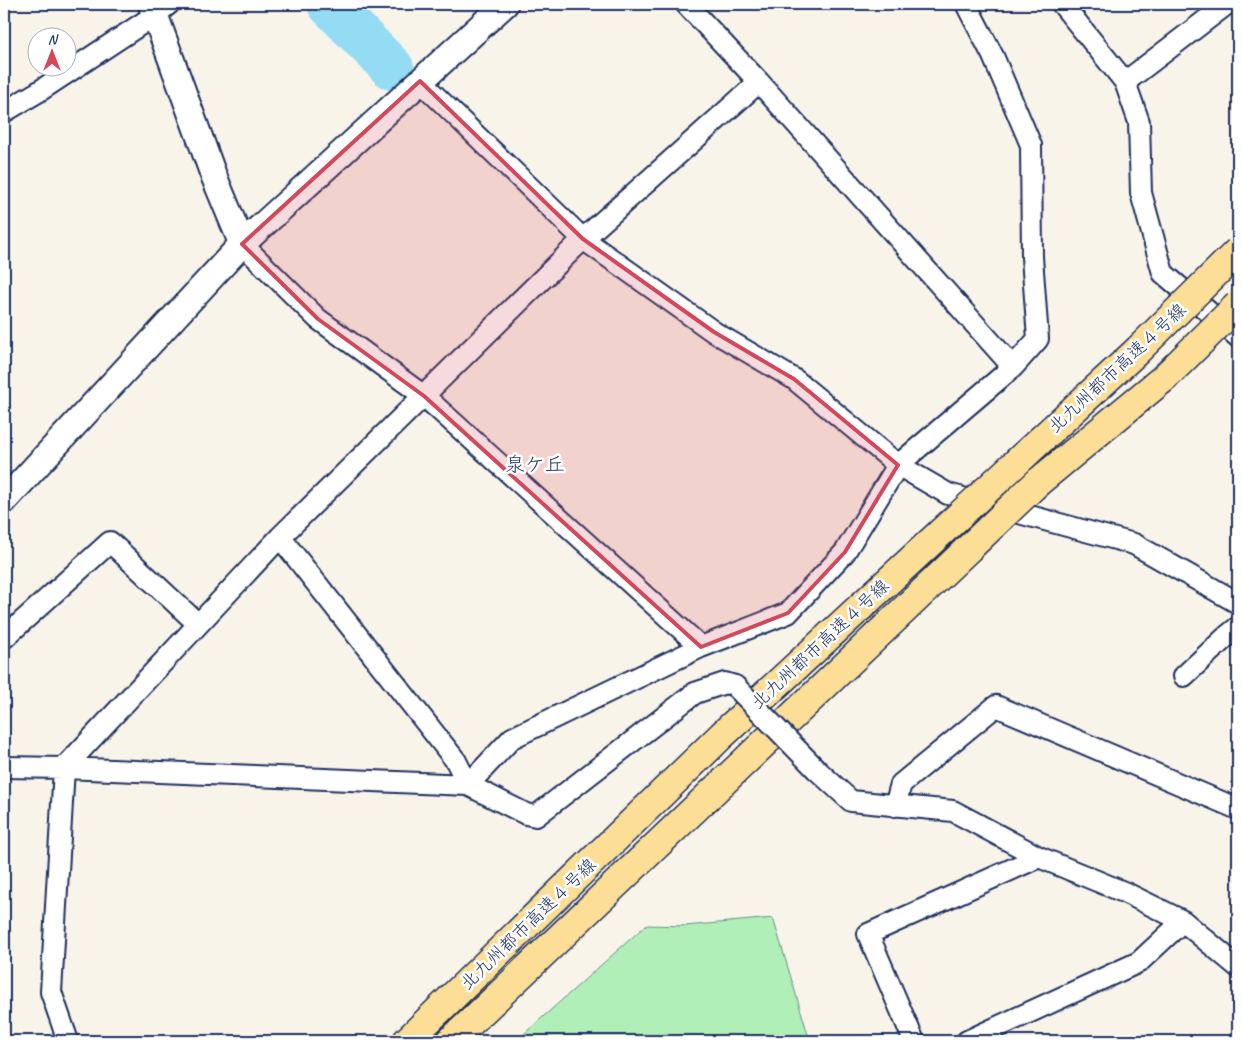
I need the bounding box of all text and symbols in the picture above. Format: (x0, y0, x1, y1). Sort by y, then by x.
north arrow (28, 28, 78, 78)
text: N (48, 31, 59, 48)
street label: 北九州都市高速４号線 (1044, 299, 1190, 437)
district label: 泉ケ丘 (505, 452, 565, 477)
street label: 北九州都市高速４号線 (747, 575, 893, 713)
street label: 北九州都市高速４号線 (456, 854, 600, 994)

